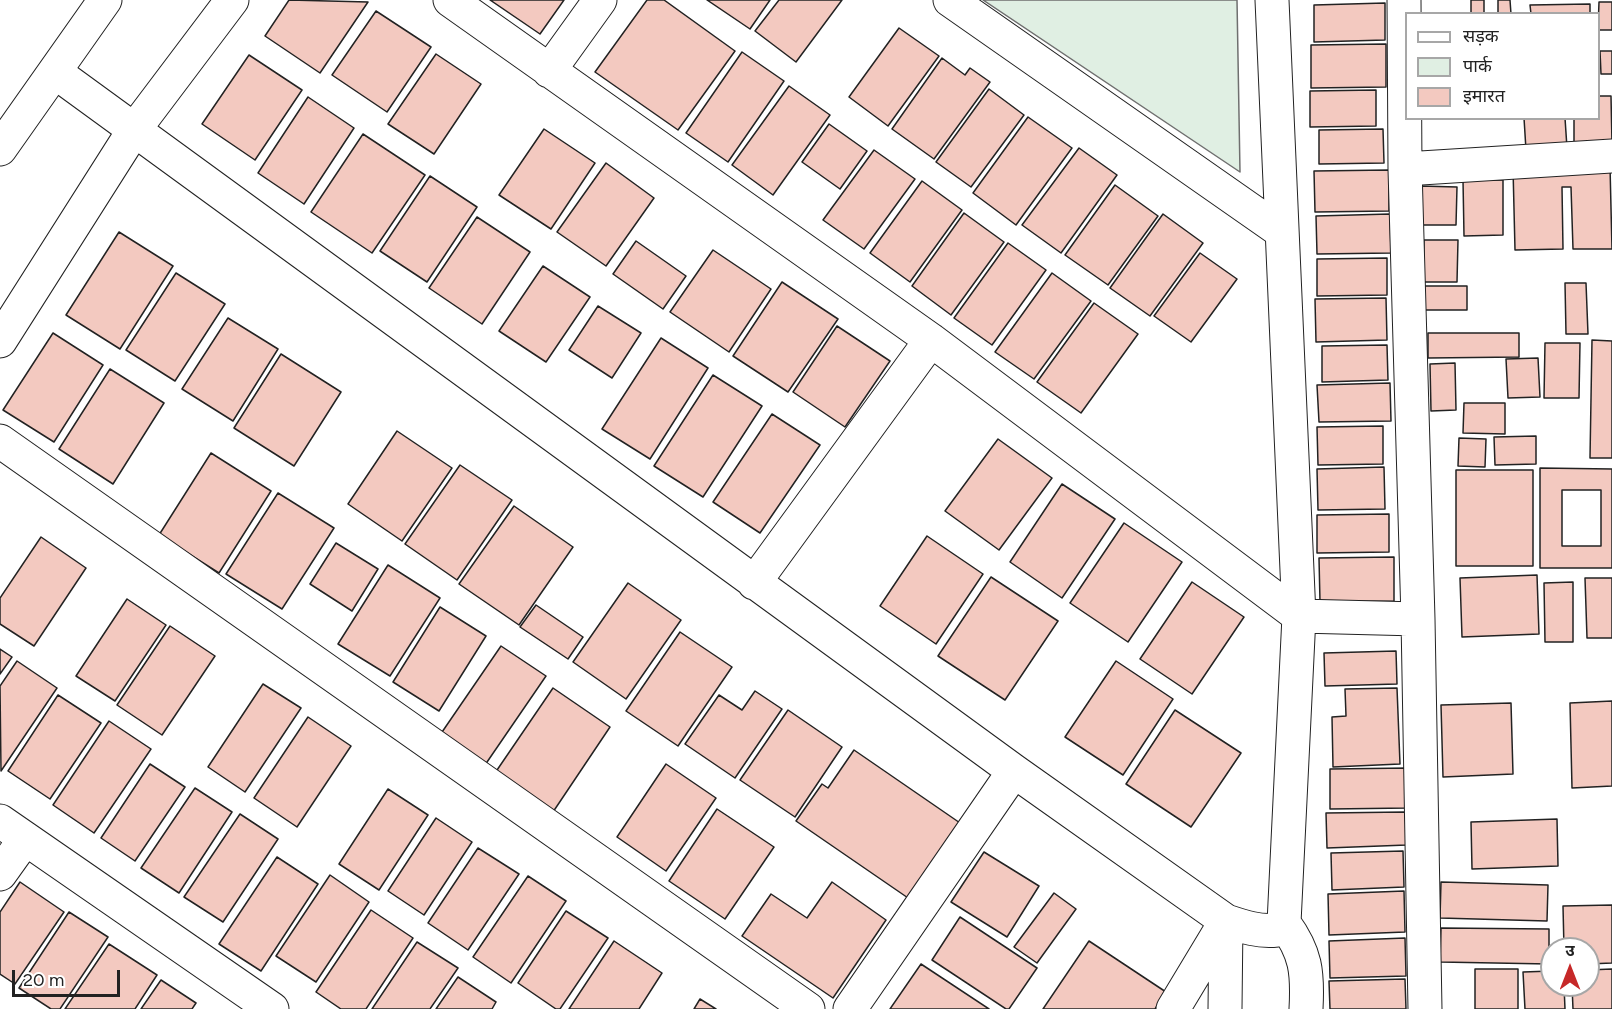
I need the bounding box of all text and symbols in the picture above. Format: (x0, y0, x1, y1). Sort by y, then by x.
legend (1405, 12, 1600, 120)
text: सड़क (1463, 25, 1499, 47)
text: पार्क (1463, 55, 1492, 77)
text: इमारत (1463, 85, 1505, 107)
north arrow (1540, 937, 1600, 997)
text: उ (1565, 941, 1575, 960)
scale bar (15, 958, 123, 996)
text: 20 m (23, 969, 64, 991)

